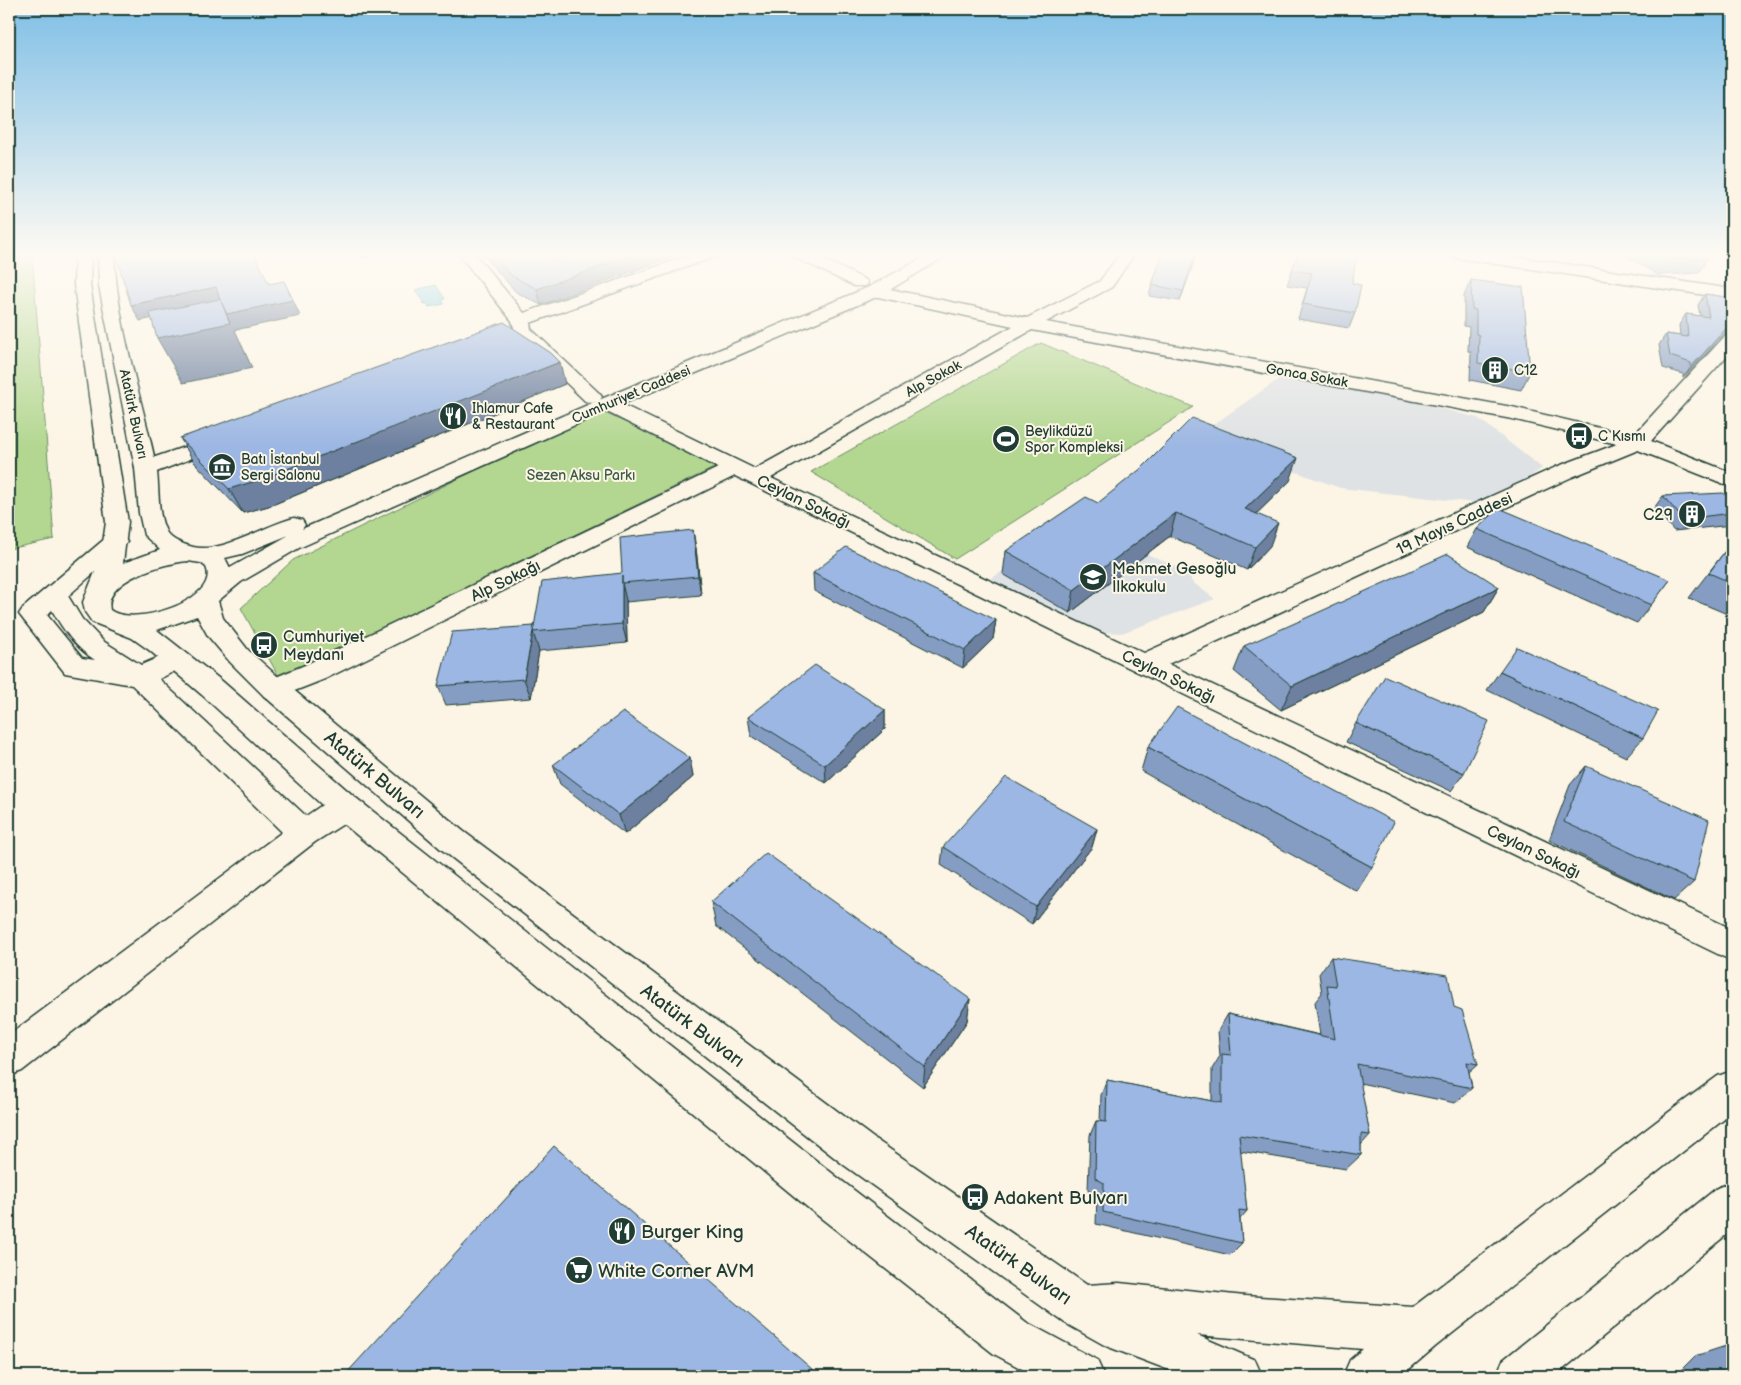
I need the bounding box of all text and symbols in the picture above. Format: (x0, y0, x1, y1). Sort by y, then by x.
building icon: C12 (1480, 355, 1510, 385)
street label: Alp Sokak (902, 356, 964, 401)
street label: Gonca Sokak (1265, 360, 1349, 391)
street label: Cumhuriyet Caddesi (569, 362, 693, 427)
place label: C12 (1514, 362, 1538, 379)
street label: Atatürk Bulvarı (116, 368, 151, 461)
place label: Ihlamur Cafe & Restaurant (472, 400, 555, 433)
restaurant icon: Ihlamur Cafe & Restaurant (438, 401, 468, 431)
bus stop icon: C Kısmı (1564, 421, 1594, 451)
place label: Beylikdüzü Spor Kompleksi (1025, 423, 1123, 456)
sports icon: Beylikdüzü Spor Kompleksi (991, 424, 1021, 454)
place label: C Kısmı (1598, 428, 1646, 445)
place label: Batı İstanbul Sergi Salonu (241, 450, 320, 484)
museum icon: Batı İstanbul Sergi Salonu (207, 452, 237, 482)
park label: Sezen Aksu Parkı (527, 467, 635, 484)
street label: Ceylan Sokağı (753, 471, 853, 533)
street label: 19 Mayıs Caddesi (1394, 489, 1516, 560)
building icon: C29 (1677, 499, 1707, 529)
place label: C29 (1643, 506, 1673, 525)
street label: Alp Sokağı (468, 556, 544, 606)
place label: Mehmet Gesoğlu İlkokulu (1112, 560, 1236, 597)
school or university icon: Mehmet Gesoğlu İlkokulu (1078, 562, 1108, 592)
place label: Cumhuriyet Meydanı (283, 628, 364, 665)
bus stop icon: Cumhuriyet Meydanı (249, 630, 279, 660)
street label: Ceylan Sokağı (1118, 646, 1218, 708)
street label: Atatürk Bulvarı (319, 726, 429, 824)
street label: Ceylan Sokağı (1483, 821, 1583, 883)
street label: Atatürk Bulvarı (636, 980, 749, 1073)
bus stop icon: Adakent Bulvarı (960, 1182, 990, 1212)
place label: Adakent Bulvarı (994, 1187, 1128, 1210)
restaurant icon: Burger King (607, 1216, 637, 1246)
street label: Atatürk Bulvarı (961, 1220, 1076, 1310)
place label: Burger King (641, 1221, 744, 1244)
supermarket icon: White Corner AVM (564, 1255, 594, 1285)
place label: White Corner AVM (598, 1260, 755, 1283)

